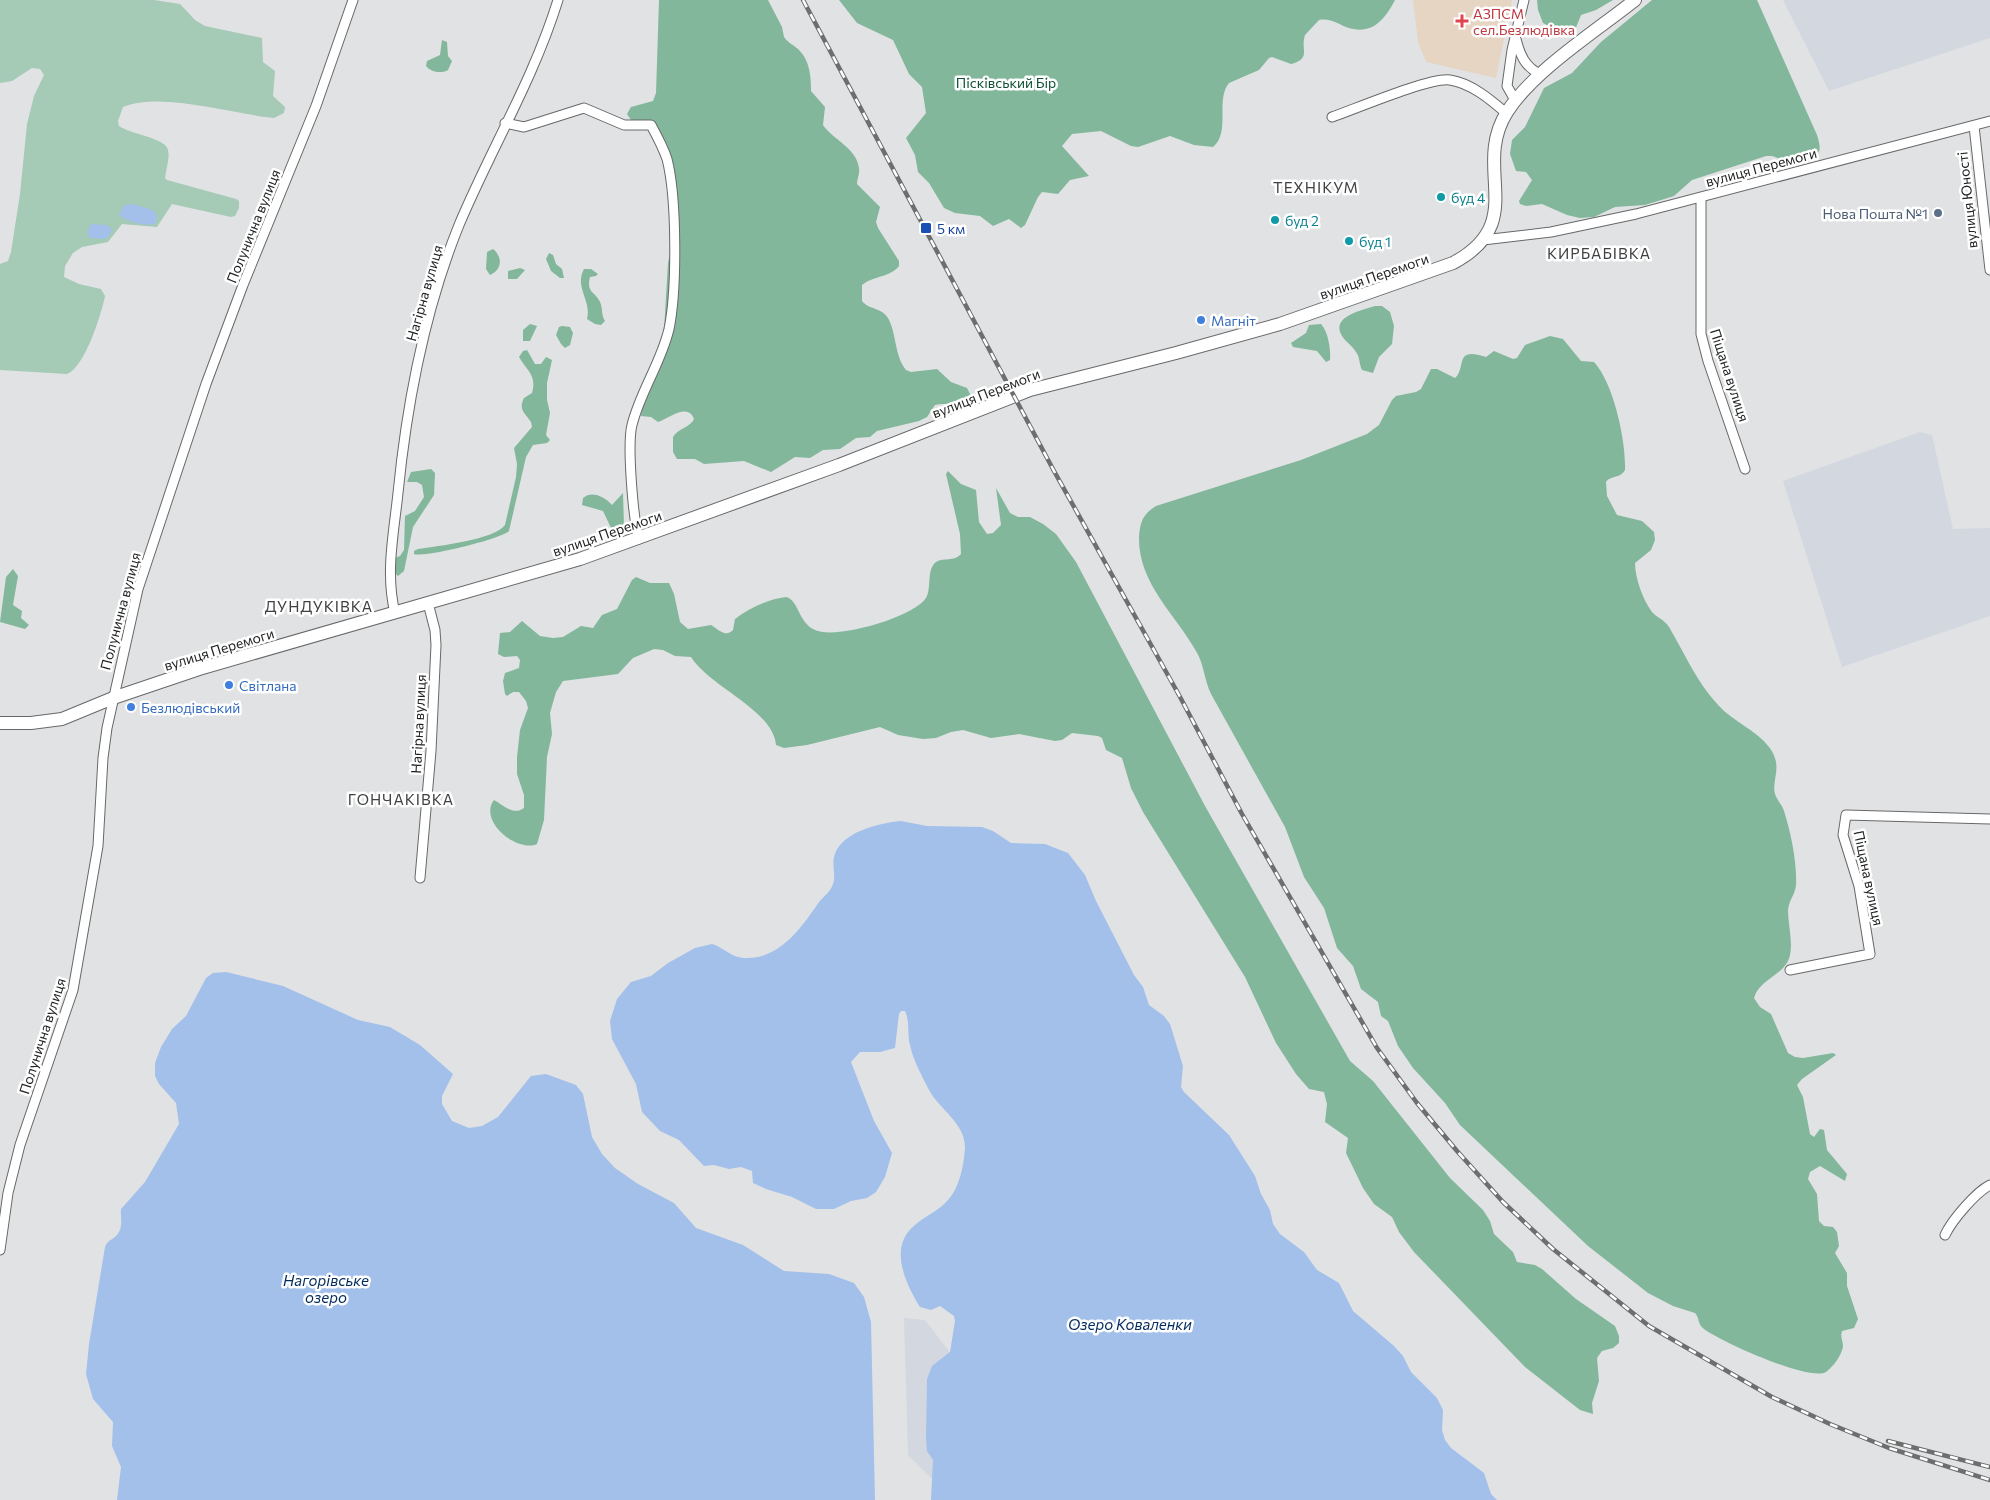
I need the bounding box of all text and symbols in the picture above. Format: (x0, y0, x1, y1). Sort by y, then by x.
place label: АЗПСМ сел.Безлюдівка (1473, 5, 1575, 38)
marker: АЗПСМ сел.Безлюдівка (1455, 14, 1469, 28)
park label: Пісківський Бір (956, 74, 1056, 91)
street label: вулиця Перемоги (1704, 144, 1818, 190)
street label: вулиця Юності (1953, 151, 1981, 249)
street label: Полунична вулиця (222, 167, 284, 285)
district label: ТЕХНІКУМ (1273, 178, 1359, 196)
place label: буд 4 (1451, 189, 1486, 206)
marker: буд 4 (1435, 191, 1447, 203)
place label: Нова Пошта №1 (1822, 205, 1928, 222)
marker: Нова Пошта №1 (1932, 207, 1944, 219)
place label: буд 2 (1285, 212, 1319, 229)
marker: буд 2 (1269, 214, 1281, 226)
place label: 5 км (937, 220, 965, 237)
marker: 5 км (919, 221, 933, 235)
place label: буд 1 (1359, 233, 1391, 250)
marker: буд 1 (1343, 235, 1355, 247)
street label: Нагірна вулиця (402, 243, 446, 343)
district label: КИРБАБІВКА (1547, 244, 1651, 262)
street label: вулиця Перемоги (1317, 249, 1431, 303)
place label: Магніт (1211, 312, 1256, 329)
marker: Магніт (1195, 314, 1207, 326)
street label: Піщана вулиця (1707, 326, 1753, 424)
street label: вулиця Перемоги (930, 365, 1042, 421)
street label: вулиця Перемоги (550, 506, 664, 560)
street label: Полунична вулиця (96, 550, 144, 672)
district label: ДУНДУКІВКА (265, 597, 373, 615)
street label: вулиця Перемоги (162, 624, 276, 674)
street label: Нагірна вулиця (407, 674, 429, 774)
place label: Світлана (239, 677, 296, 694)
marker: Світлана (223, 679, 235, 691)
place label: Безлюдівський (141, 699, 240, 716)
marker: Безлюдівський (125, 701, 137, 713)
district label: ГОНЧАКІВКА (348, 790, 454, 808)
street label: Піщана вулиця (1851, 829, 1887, 927)
street label: Полунична вулиця (15, 976, 69, 1096)
water label: Нагорівське озеро (283, 1271, 369, 1306)
water label: Озеро Коваленки (1068, 1315, 1192, 1333)

